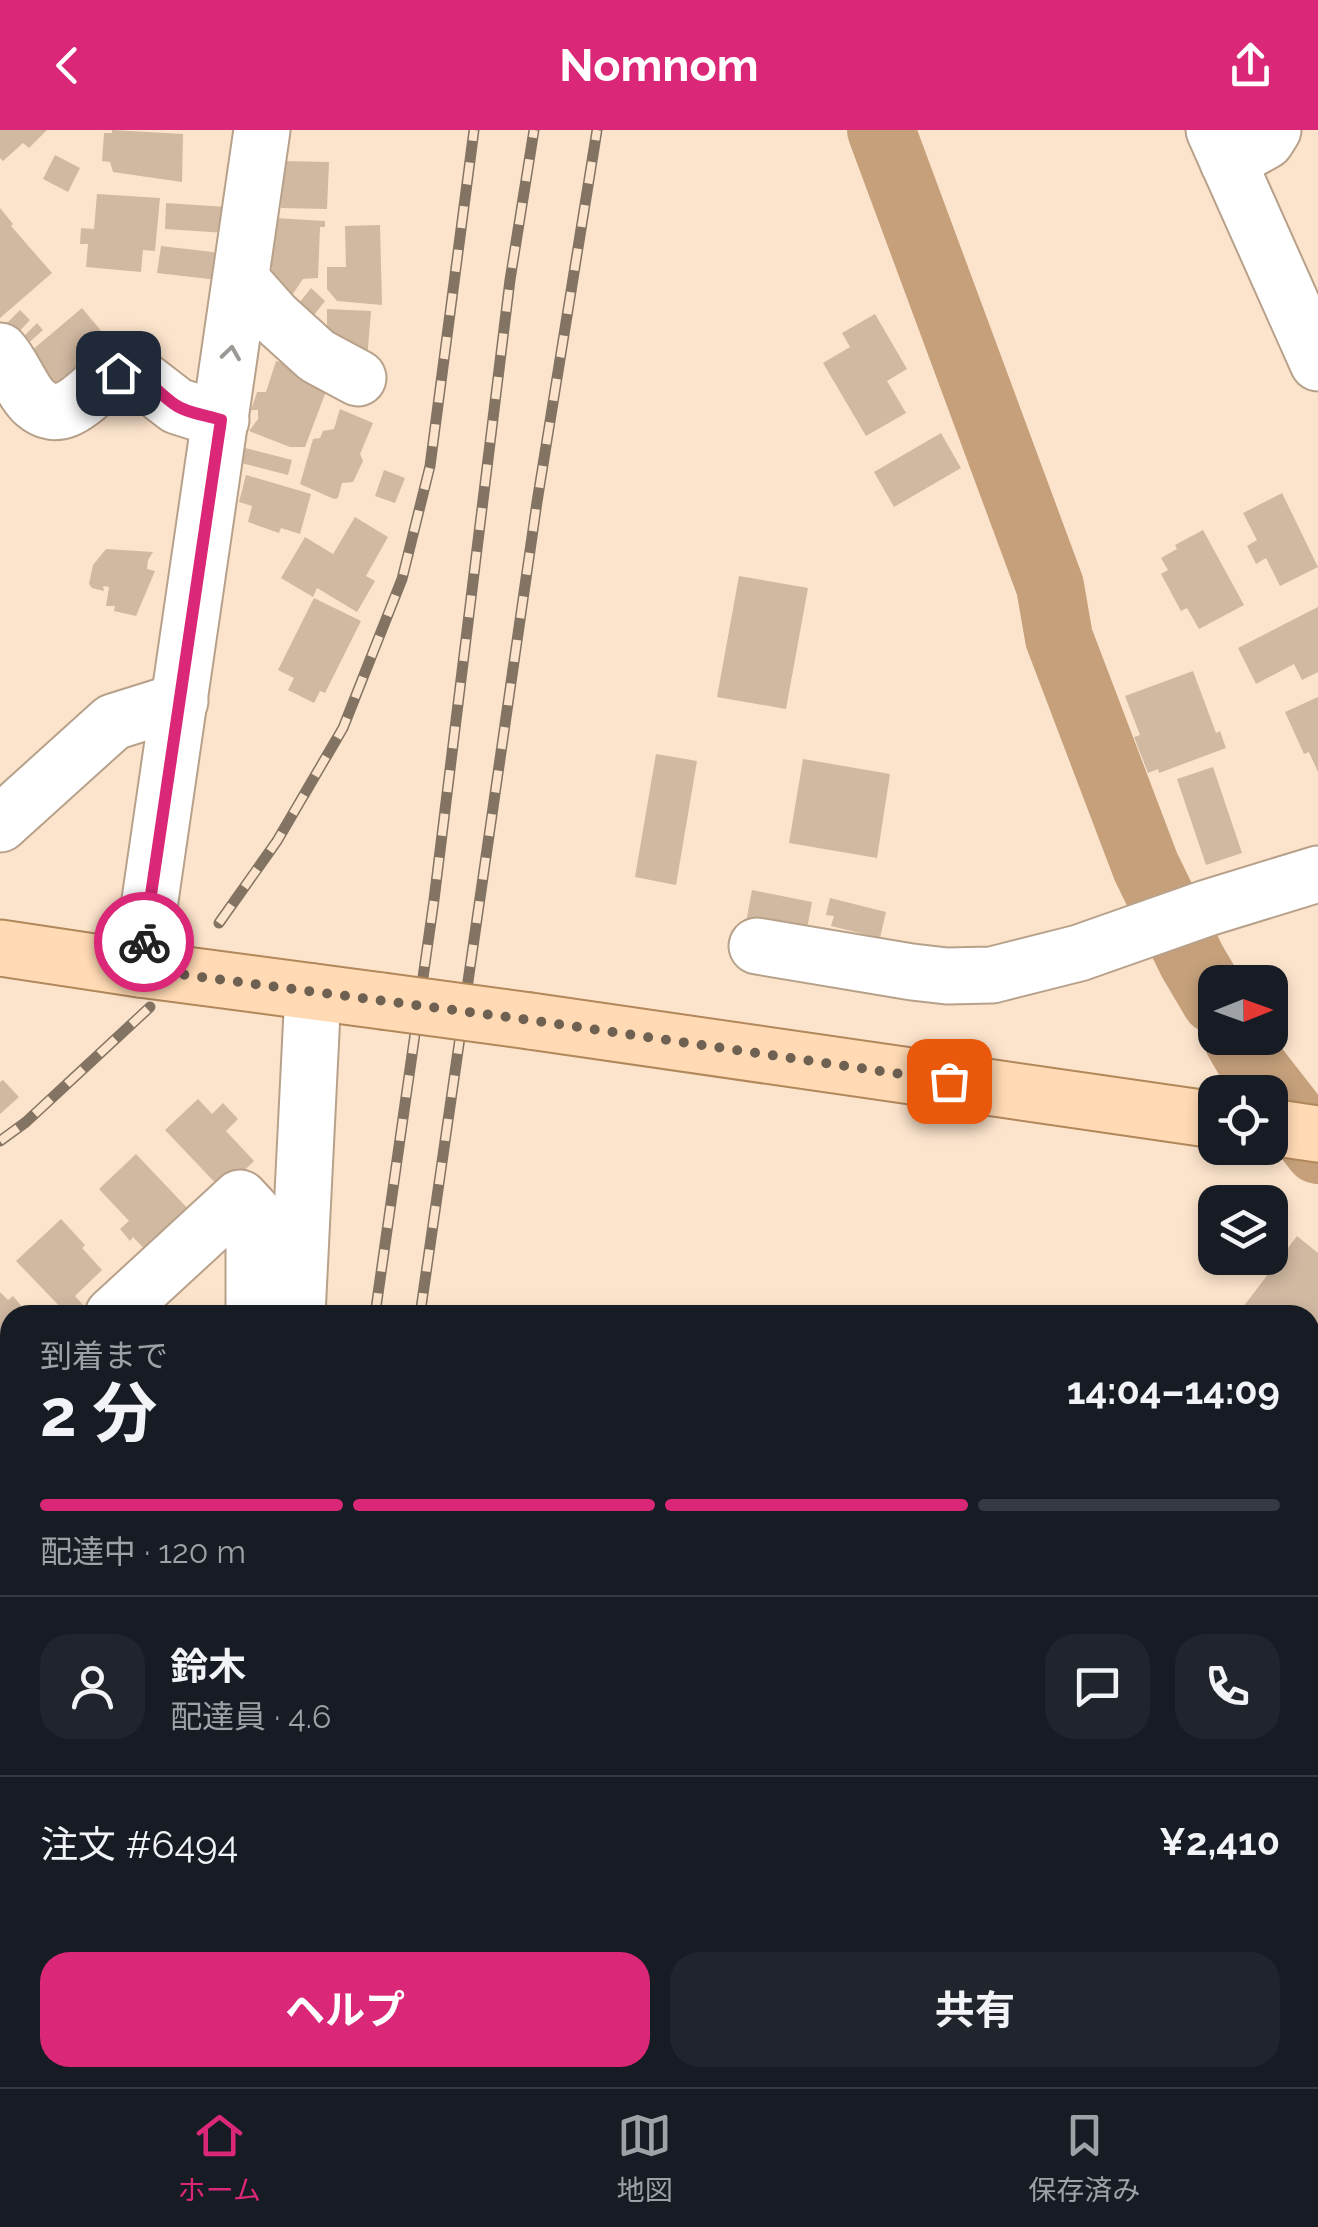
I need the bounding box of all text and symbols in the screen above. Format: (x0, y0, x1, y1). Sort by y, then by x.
icon: back (40, 38, 95, 93)
icon: share (1223, 38, 1278, 93)
text: Nomnom (559, 39, 759, 92)
pin (76, 331, 161, 416)
one-way arrow (220, 345, 241, 362)
icon: home (91, 346, 146, 401)
courier (94, 892, 194, 992)
icon: bike (117, 915, 172, 970)
north arrow (1198, 965, 1288, 1055)
map controls (1198, 965, 1288, 1275)
pin (907, 1039, 992, 1124)
icon: bag (922, 1054, 977, 1109)
button: locate (1198, 1075, 1288, 1165)
button: layers (1198, 1185, 1288, 1275)
text: 到着まで (40, 1337, 168, 1374)
text: 14:04–14:09 (1067, 1368, 1280, 1413)
text: 2 分 (40, 1375, 157, 1451)
text: 配達中 · 120 m (40, 1533, 246, 1570)
button: person (40, 1634, 145, 1739)
button: chat (1045, 1634, 1150, 1739)
button: phone (1175, 1634, 1280, 1739)
text: 鈴木 (170, 1644, 246, 1689)
text: 配達員 · 4.6 (170, 1698, 331, 1735)
text: ¥2,410 (1159, 1819, 1280, 1864)
text: 注文 #6494 (40, 1822, 238, 1867)
button: ヘルプ (40, 1952, 650, 2067)
button: 共有 (670, 1952, 1280, 2067)
tab: ホーム (178, 2108, 261, 2208)
tab: 地図 (617, 2108, 673, 2208)
tab: 保存済み (1028, 2108, 1140, 2208)

